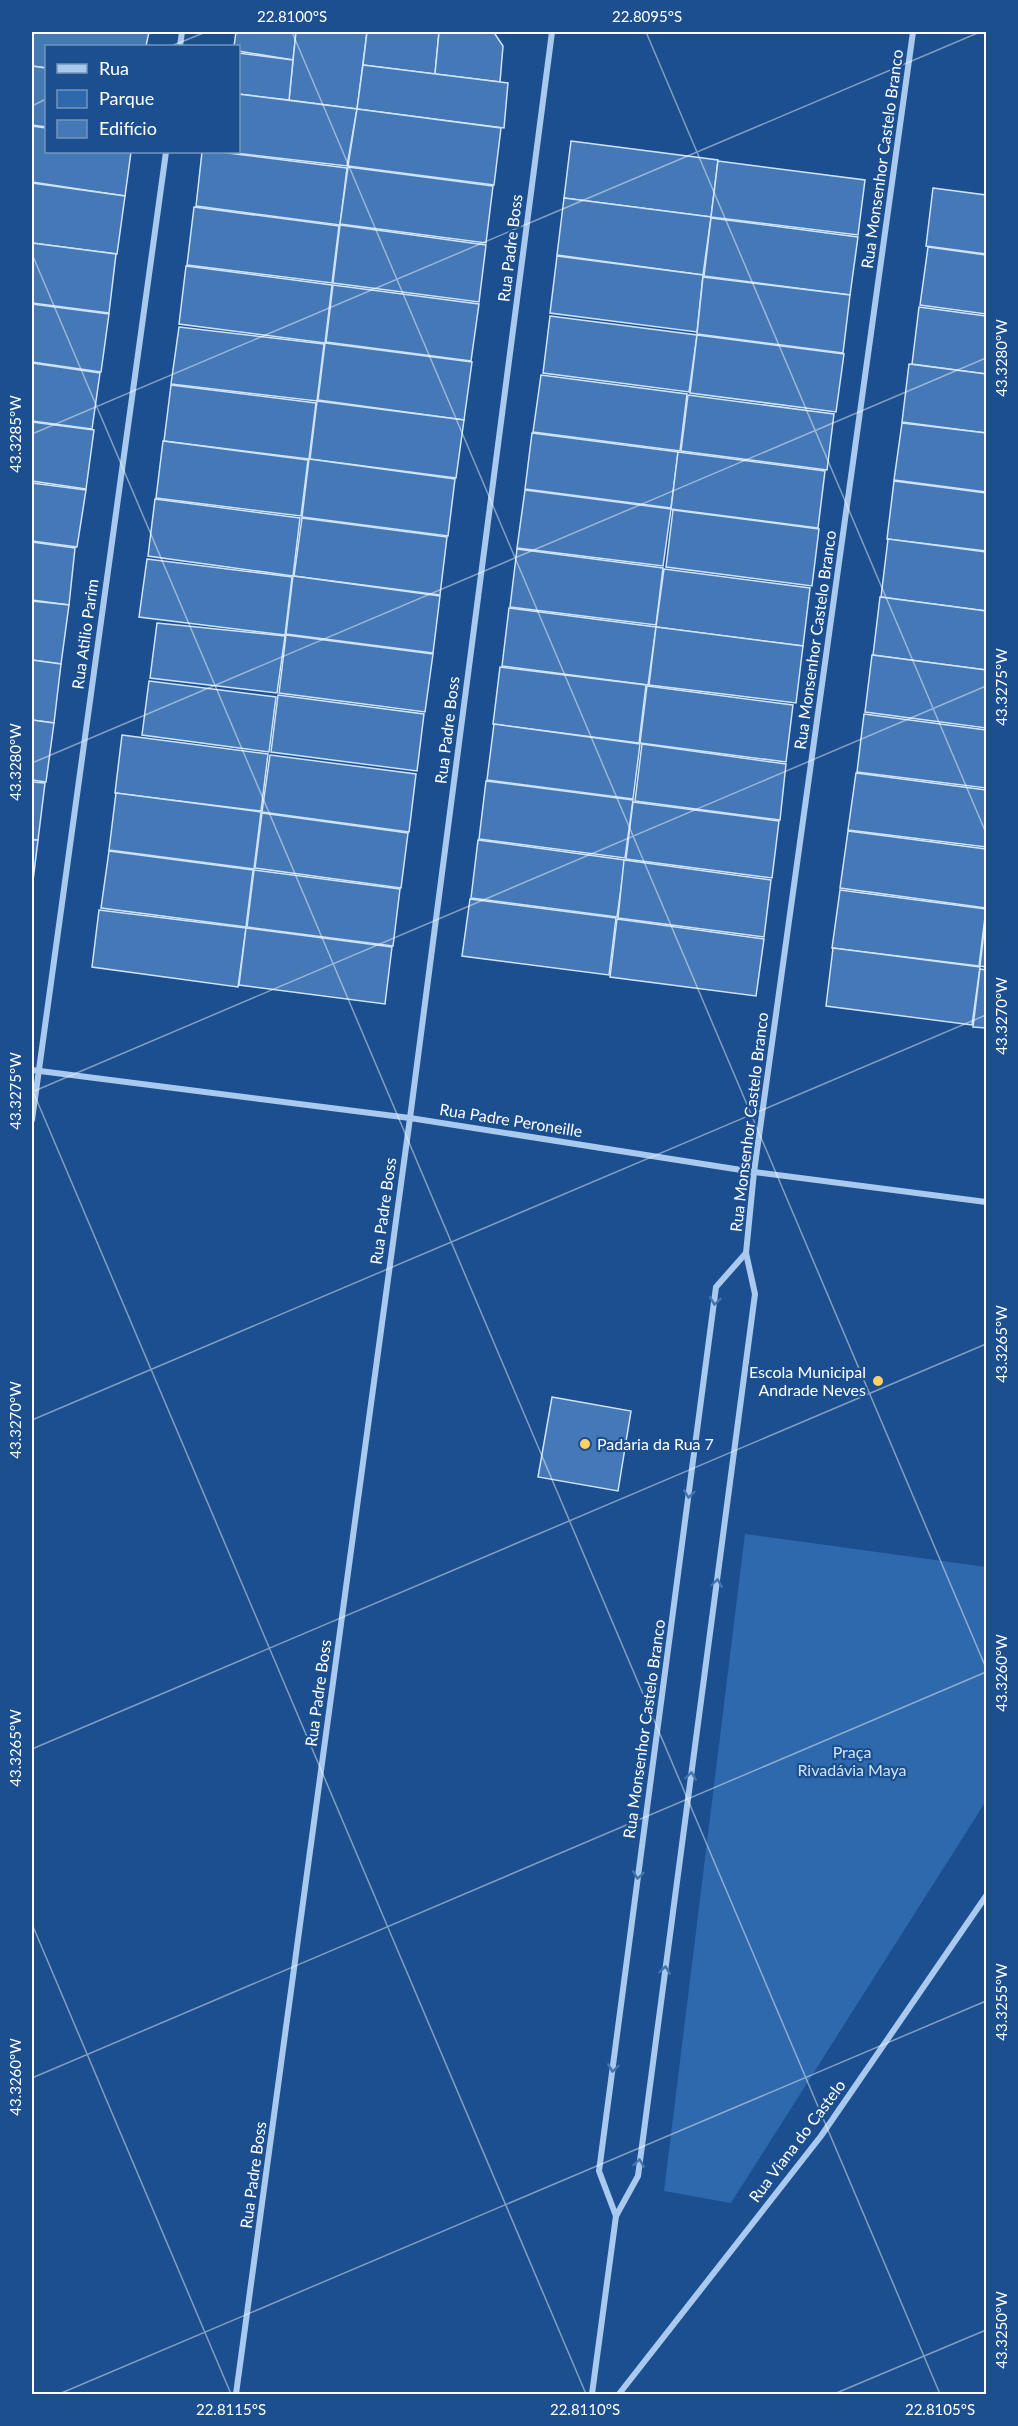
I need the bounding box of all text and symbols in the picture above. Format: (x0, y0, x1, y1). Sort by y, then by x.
text: 22.8100°S (257, 7, 327, 25)
text: 22.8095°S (612, 7, 682, 25)
legend (45, 45, 240, 153)
street label: Rua Monsenhor Castelo Branco (857, 48, 906, 270)
text: Rua (99, 57, 129, 79)
text: Parque (99, 87, 154, 109)
text: Edifício (99, 117, 157, 139)
street label: Rua Padre Boss (493, 193, 526, 303)
text: 43.3280°W (992, 319, 1010, 397)
text: 43.3285°W (6, 395, 24, 473)
street label: Rua Monsenhor Castelo Branco (790, 529, 839, 751)
street label: Rua Atilio Parim (67, 578, 102, 690)
text: 43.3275°W (992, 648, 1010, 726)
street label: Rua Padre Boss (430, 675, 463, 785)
text: 43.3280°W (6, 723, 24, 801)
text: 43.3270°W (992, 977, 1010, 1055)
street label: Rua Monsenhor Castelo Branco (726, 1011, 771, 1233)
text: 43.3275°W (6, 1052, 24, 1130)
street label: Rua Padre Peroneille (438, 1099, 584, 1140)
street label: Rua Padre Boss (366, 1156, 399, 1266)
one-way arrow (709, 1296, 721, 1305)
text: 43.3265°W (992, 1305, 1010, 1383)
place label: Escola Municipal Andrade Neves (749, 1362, 866, 1399)
marker: Escola Municipal Andrade Neves (871, 1374, 885, 1388)
text: 43.3270°W (6, 1381, 24, 1459)
place label: Padaria da Rua 7 (597, 1434, 714, 1453)
marker: Padaria da Rua 7 (578, 1437, 592, 1451)
one-way arrow (683, 1489, 695, 1499)
one-way arrow (710, 1578, 722, 1588)
street label: Rua Monsenhor Castelo Branco (619, 1618, 668, 1840)
text: 43.3260°W (992, 1634, 1010, 1712)
street label: Rua Padre Boss (301, 1638, 334, 1748)
text: 43.3265°W (6, 1709, 24, 1787)
park label: Praça Rivadávia Maya (797, 1742, 907, 1779)
one-way arrow (684, 1772, 696, 1781)
one-way arrow (633, 1870, 645, 1879)
text: 43.3255°W (992, 1963, 1010, 2041)
one-way arrow (658, 1965, 671, 1974)
text: 43.3260°W (6, 2038, 24, 2116)
one-way arrow (607, 2063, 619, 2072)
street label: Rua Viana do Castelo (744, 2076, 849, 2206)
street label: Rua Padre Boss (236, 2120, 269, 2230)
one-way arrow (633, 2158, 645, 2167)
text: 43.3250°W (992, 2291, 1010, 2369)
text: 22.8115°S (196, 2400, 266, 2418)
text: 22.8110°S (550, 2400, 620, 2418)
text: 22.8105°S (905, 2400, 975, 2418)

